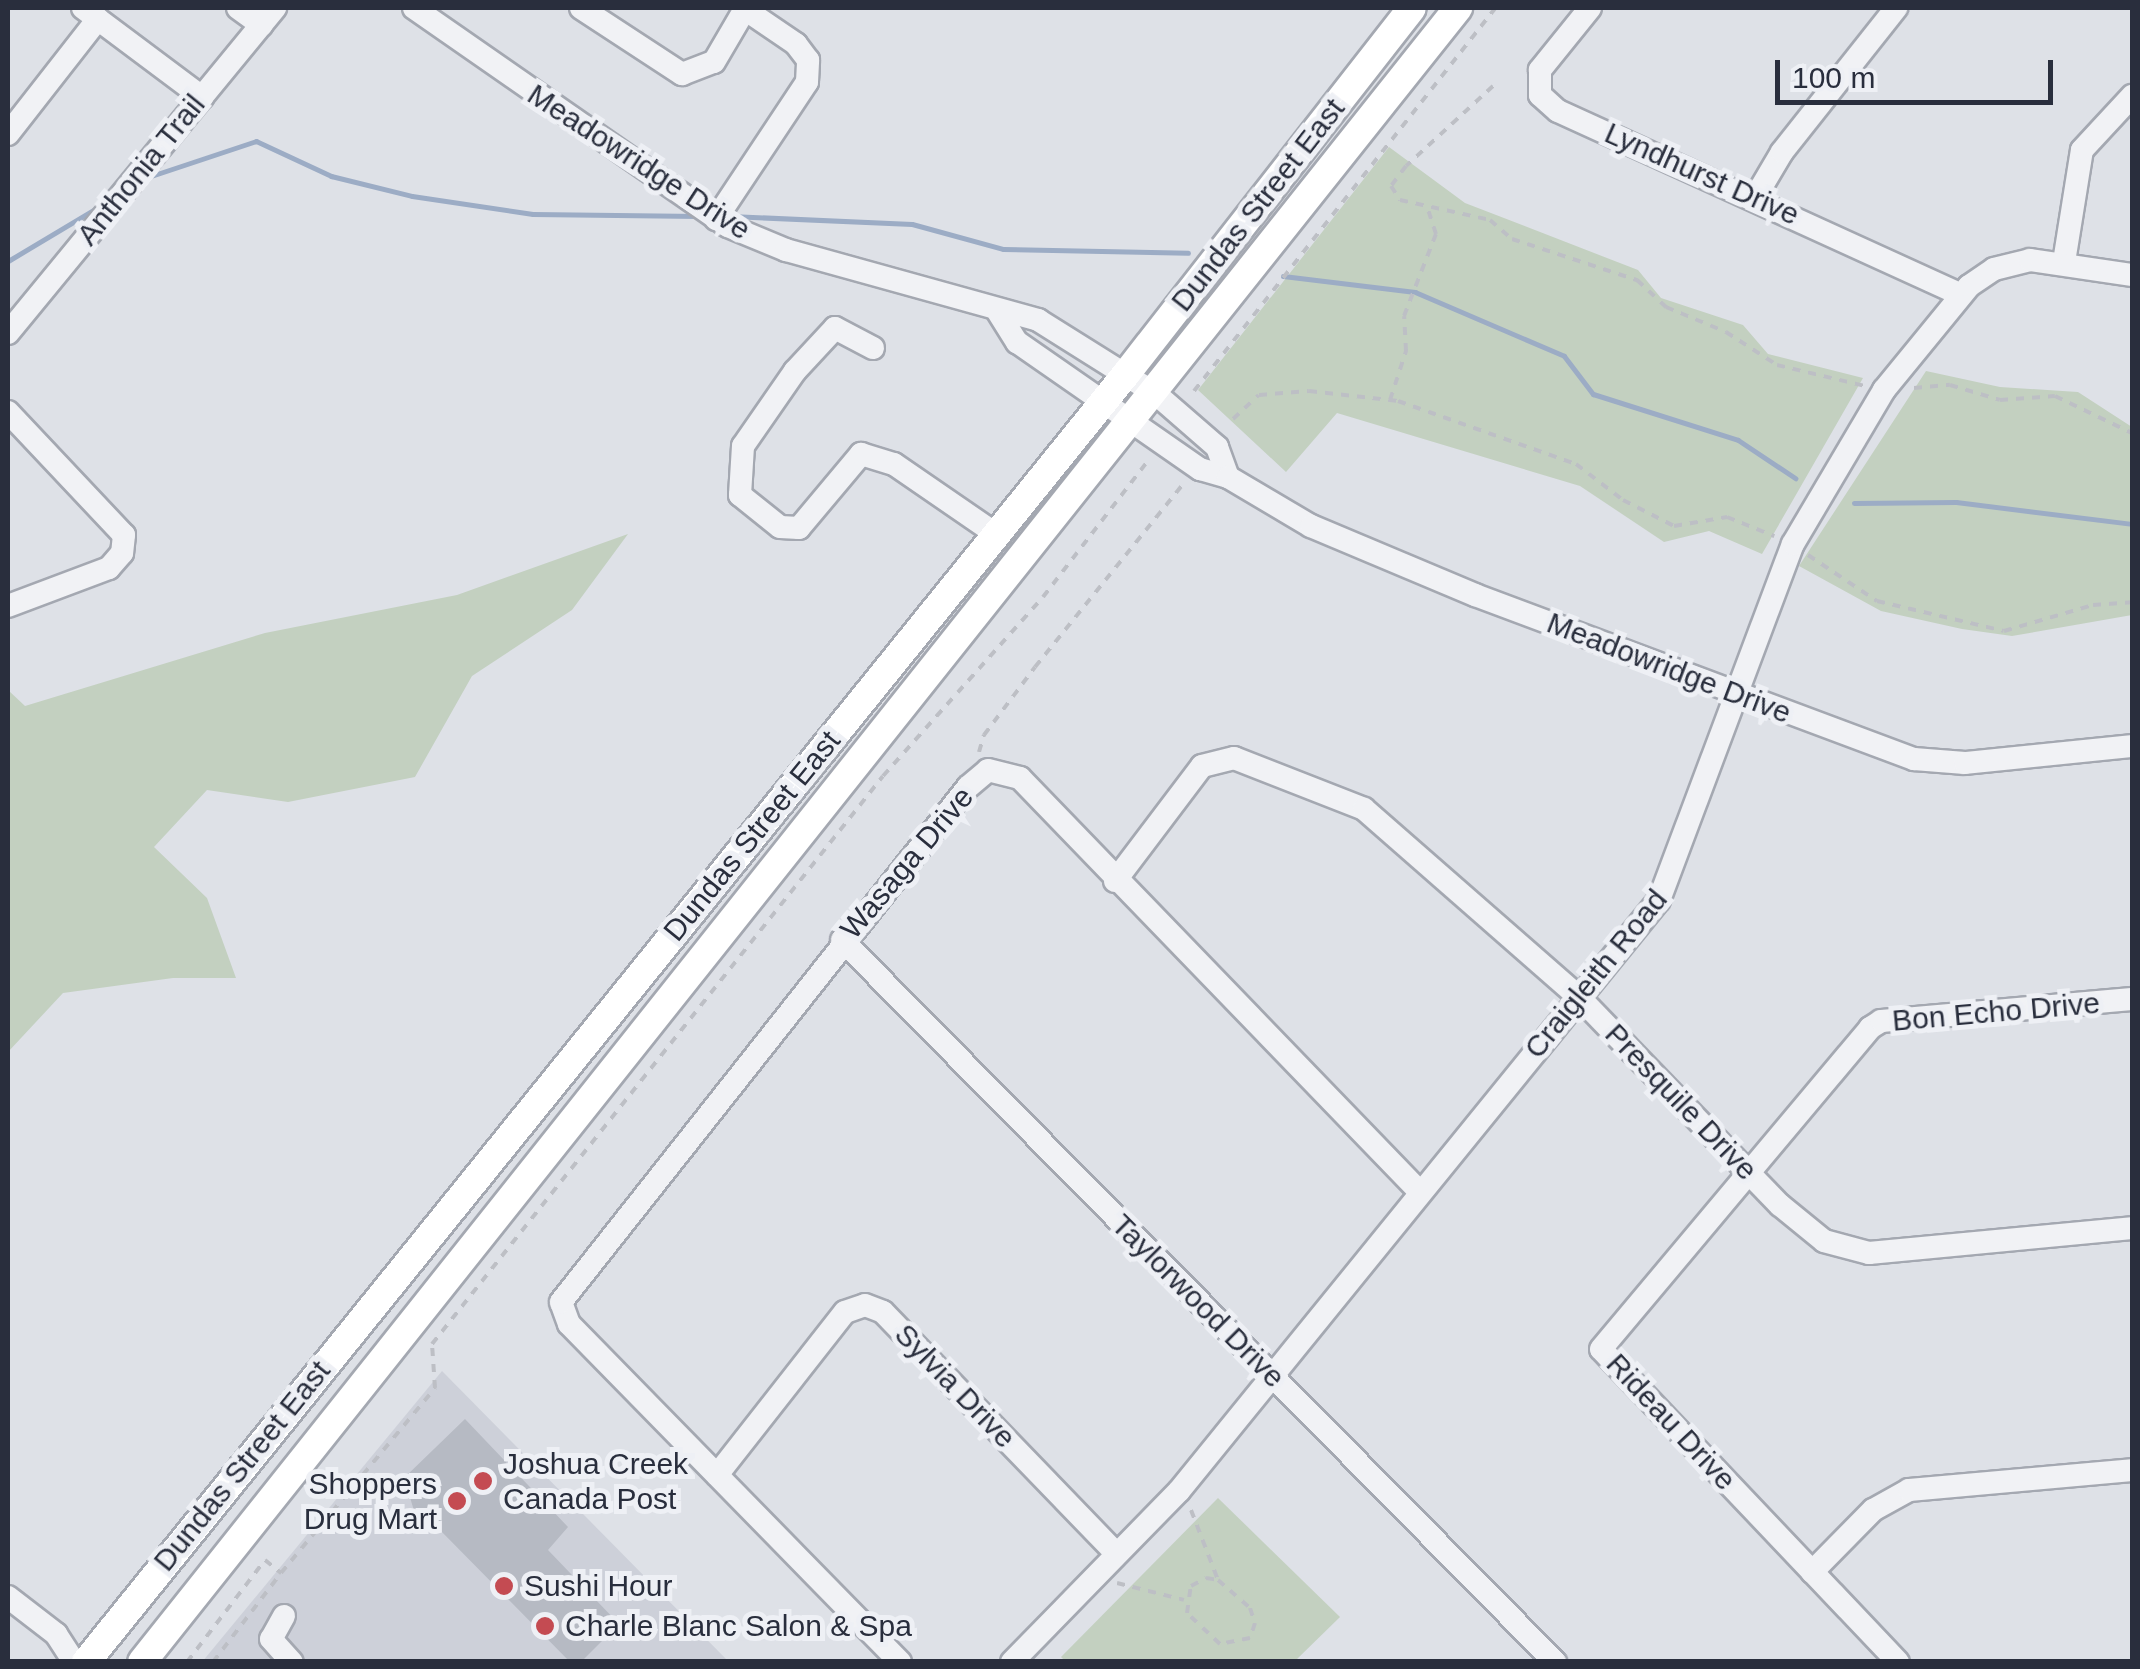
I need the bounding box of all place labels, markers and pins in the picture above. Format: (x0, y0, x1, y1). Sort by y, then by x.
place label: Joshua Creek Canada Post (503, 1446, 688, 1516)
place label: Shoppers Drug Mart (304, 1466, 437, 1536)
marker: Joshua Creek Canada Post (472, 1470, 494, 1492)
marker: Shoppers Drug Mart (446, 1490, 468, 1512)
place label: Sushi Hour (524, 1568, 672, 1604)
marker: Sushi Hour (493, 1575, 515, 1597)
place label: Charle Blanc Salon & Spa (565, 1608, 912, 1644)
marker: Charle Blanc Salon & Spa (534, 1615, 556, 1637)

